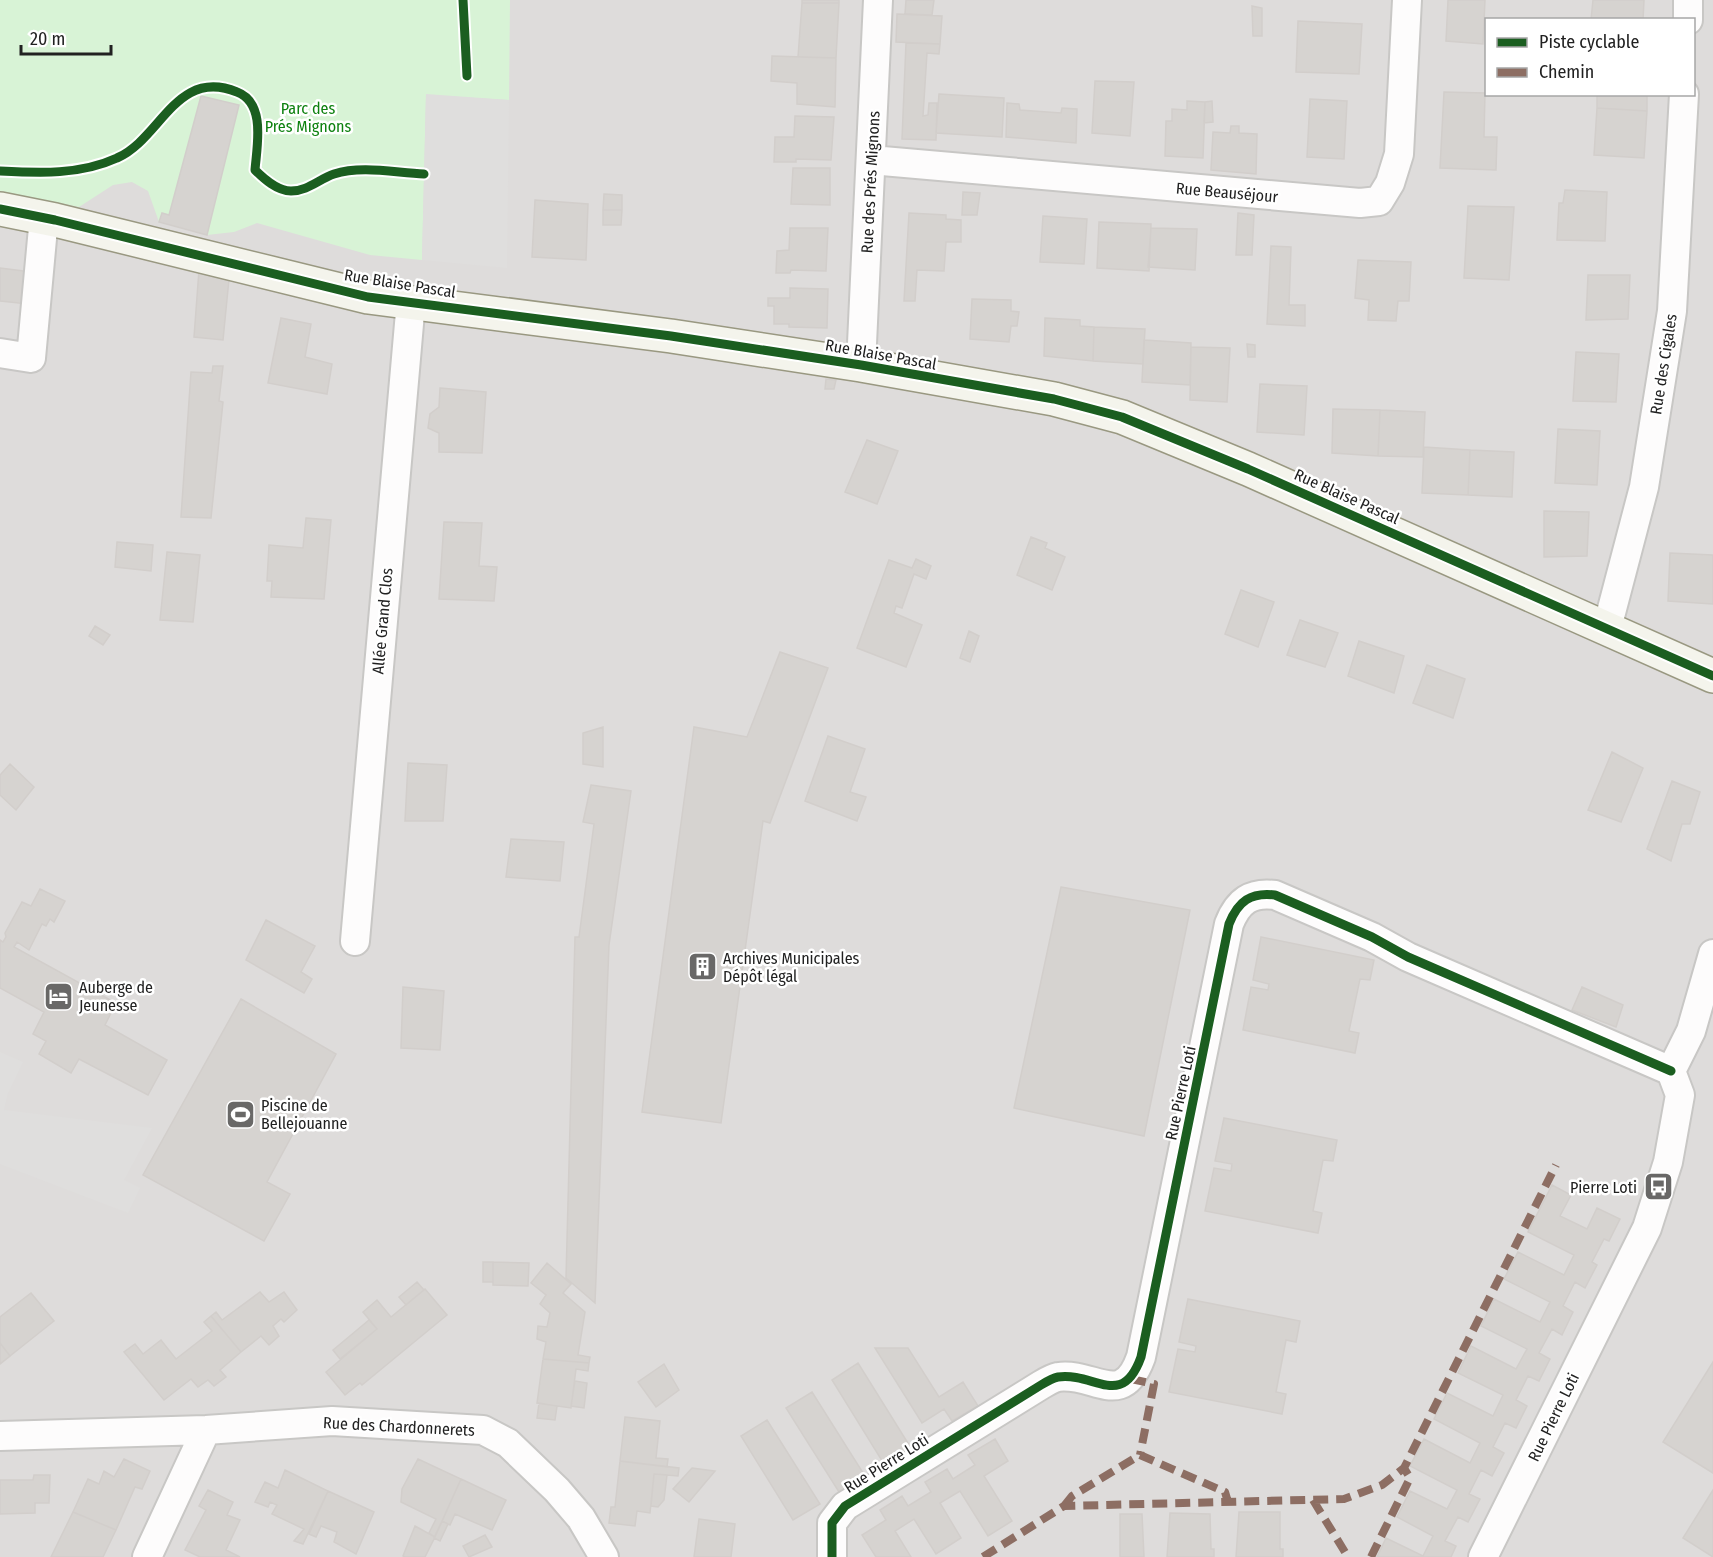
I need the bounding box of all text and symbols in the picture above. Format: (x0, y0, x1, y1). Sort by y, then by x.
scale bar (21, 18, 111, 56)
legend (1485, 18, 1695, 96)
text: 20 m (30, 28, 65, 50)
text: Piste cyclable (1539, 31, 1639, 53)
text: Chemin (1539, 61, 1594, 83)
park label: Parc des Prés Mignons (265, 99, 352, 136)
street label: Rue des Prés Mignons (857, 110, 884, 254)
street label: Rue Beauséjour (1175, 179, 1279, 206)
street label: Rue Blaise Pascal (343, 265, 457, 302)
street label: Rue des Cigales (1646, 312, 1681, 416)
street label: Rue Blaise Pascal (824, 335, 938, 374)
street label: Rue Blaise Pascal (1291, 465, 1402, 528)
street label: Allée Grand Clos (368, 567, 397, 675)
place label: Archives Municipales Dépôt légal (723, 949, 860, 986)
building icon: Archives Municipales Dépôt légal (686, 951, 718, 983)
place label: Auberge de Jeunesse (79, 978, 153, 1015)
hotel icon: Auberge de Jeunesse (42, 980, 74, 1012)
street label: Rue Pierre Loti (1161, 1044, 1200, 1142)
place label: Piscine de Bellejouanne (261, 1096, 347, 1133)
sports icon: Piscine de Bellejouanne (224, 1098, 256, 1130)
bus stop icon: Pierre Loti (1642, 1171, 1674, 1203)
place label: Pierre Loti (1570, 1178, 1637, 1197)
street label: Rue Pierre Loti (1524, 1370, 1583, 1464)
street label: Rue des Chardonnerets (323, 1413, 476, 1440)
street label: Rue Pierre Loti (841, 1430, 932, 1497)

